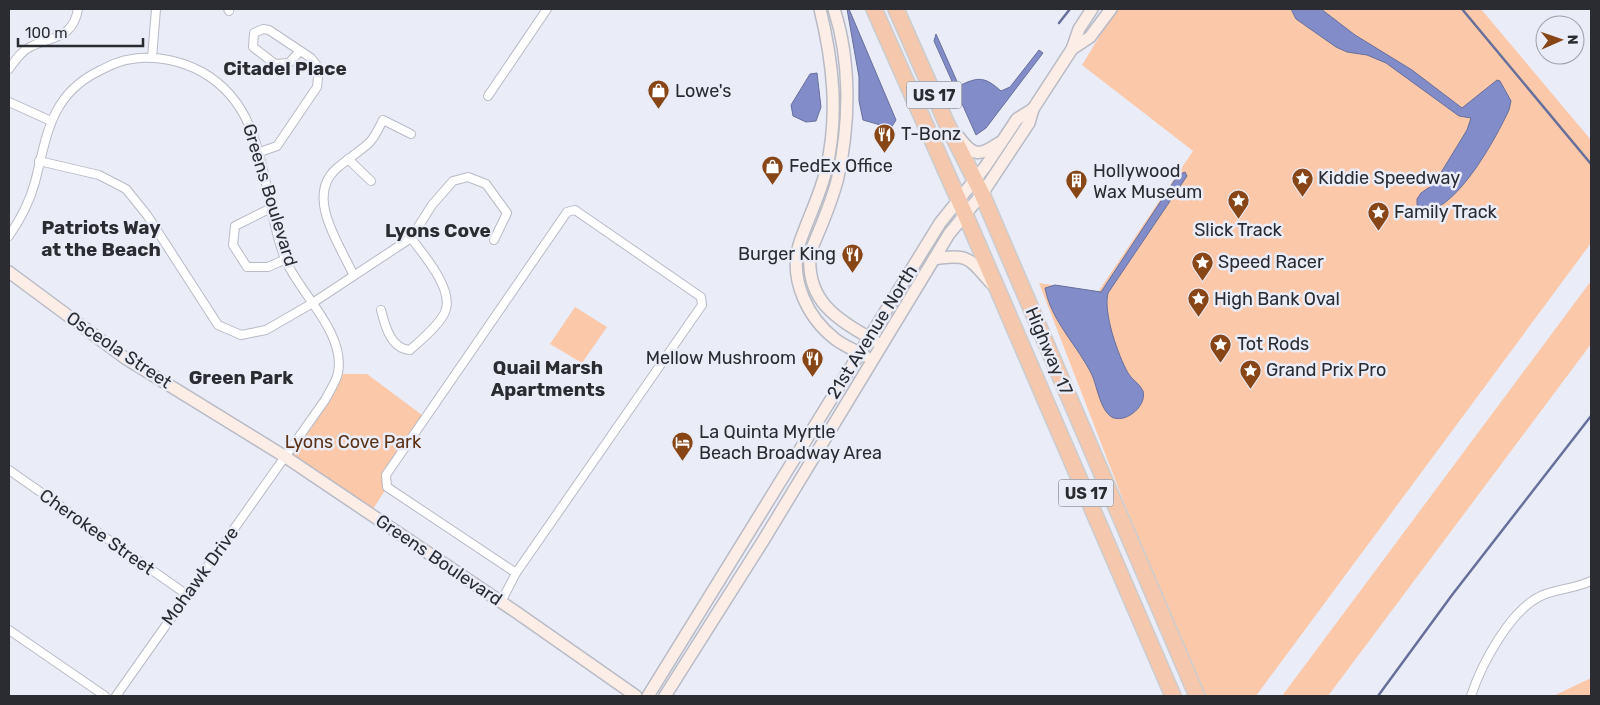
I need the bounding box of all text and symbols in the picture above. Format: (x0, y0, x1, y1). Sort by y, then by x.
scale bar (18, 15, 142, 47)
north arrow (1535, 15, 1585, 65)
text: 100 m (25, 24, 67, 42)
text: N (1564, 34, 1581, 45)
district label: Citadel Place (223, 57, 347, 80)
shop icon: Lowe's (647, 79, 671, 110)
place label: Lowe's (675, 80, 732, 102)
road number: US 17 (906, 82, 962, 108)
street label: Greens Boulevard (238, 121, 302, 269)
restaurant icon: T-Bonz (873, 122, 897, 153)
place label: T-Bonz (901, 123, 961, 145)
shop icon: FedEx Office (761, 154, 785, 185)
place label: FedEx Office (789, 155, 893, 177)
place label: Hollywood Wax Museum (1093, 160, 1202, 203)
place icon: Kiddie Speedway (1290, 166, 1314, 197)
place label: Kiddie Speedway (1318, 167, 1460, 189)
building icon: Hollywood Wax Museum (1065, 169, 1089, 200)
place icon: Slick Track (1226, 188, 1250, 219)
place icon: Family Track (1366, 200, 1390, 231)
place label: Family Track (1394, 201, 1498, 223)
district label: Patriots Way at the Beach (41, 216, 161, 261)
district label: Lyons Cove (385, 219, 491, 242)
place label: Slick Track (1194, 219, 1283, 241)
restaurant icon: Burger King (840, 242, 864, 273)
place label: Burger King (738, 243, 836, 265)
place icon: Speed Racer (1190, 250, 1214, 281)
place label: Speed Racer (1218, 251, 1324, 273)
street label: 21st Avenue North (822, 261, 922, 403)
place icon: High Bank Oval (1186, 287, 1210, 318)
place label: High Bank Oval (1214, 288, 1340, 310)
street label: Highway 17 (1021, 304, 1077, 398)
street label: Osceola Street (62, 307, 176, 393)
place icon: Tot Rods (1209, 332, 1233, 363)
place label: Tot Rods (1237, 333, 1309, 355)
restaurant icon: Mellow Mushroom (800, 346, 824, 377)
place label: Mellow Mushroom (646, 347, 796, 369)
district label: Quail Marsh Apartments (491, 356, 605, 401)
place icon: Grand Prix Pro (1238, 358, 1262, 389)
place label: Grand Prix Pro (1266, 359, 1386, 381)
district label: Green Park (189, 366, 293, 389)
place label: La Quinta Myrtle Beach Broadway Area (699, 421, 882, 464)
hotel icon: La Quinta Myrtle Beach Broadway Area (671, 430, 695, 461)
park label: Lyons Cove Park (285, 431, 422, 453)
road number: US 17 (1058, 479, 1114, 506)
street label: Cherokee Street (35, 484, 159, 580)
street label: Greens Boulevard (372, 510, 506, 610)
street label: Mohawk Drive (157, 522, 243, 630)

